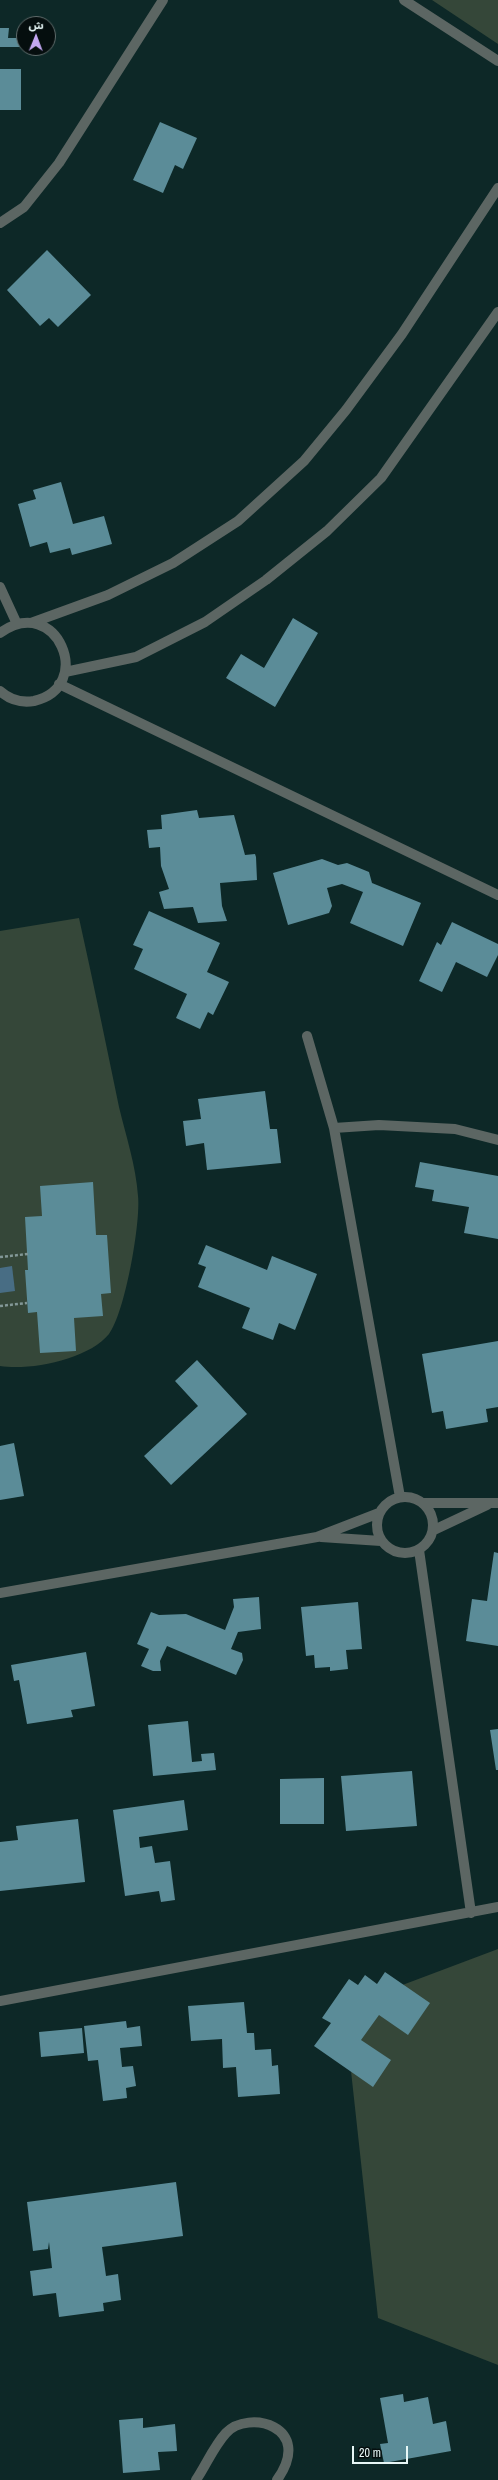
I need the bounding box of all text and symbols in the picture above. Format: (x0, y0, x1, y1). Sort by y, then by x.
north arrow (16, 16, 56, 56)
text: ش (29, 18, 44, 32)
scale bar (354, 2438, 410, 2464)
text: 20 m (359, 2445, 381, 2461)

